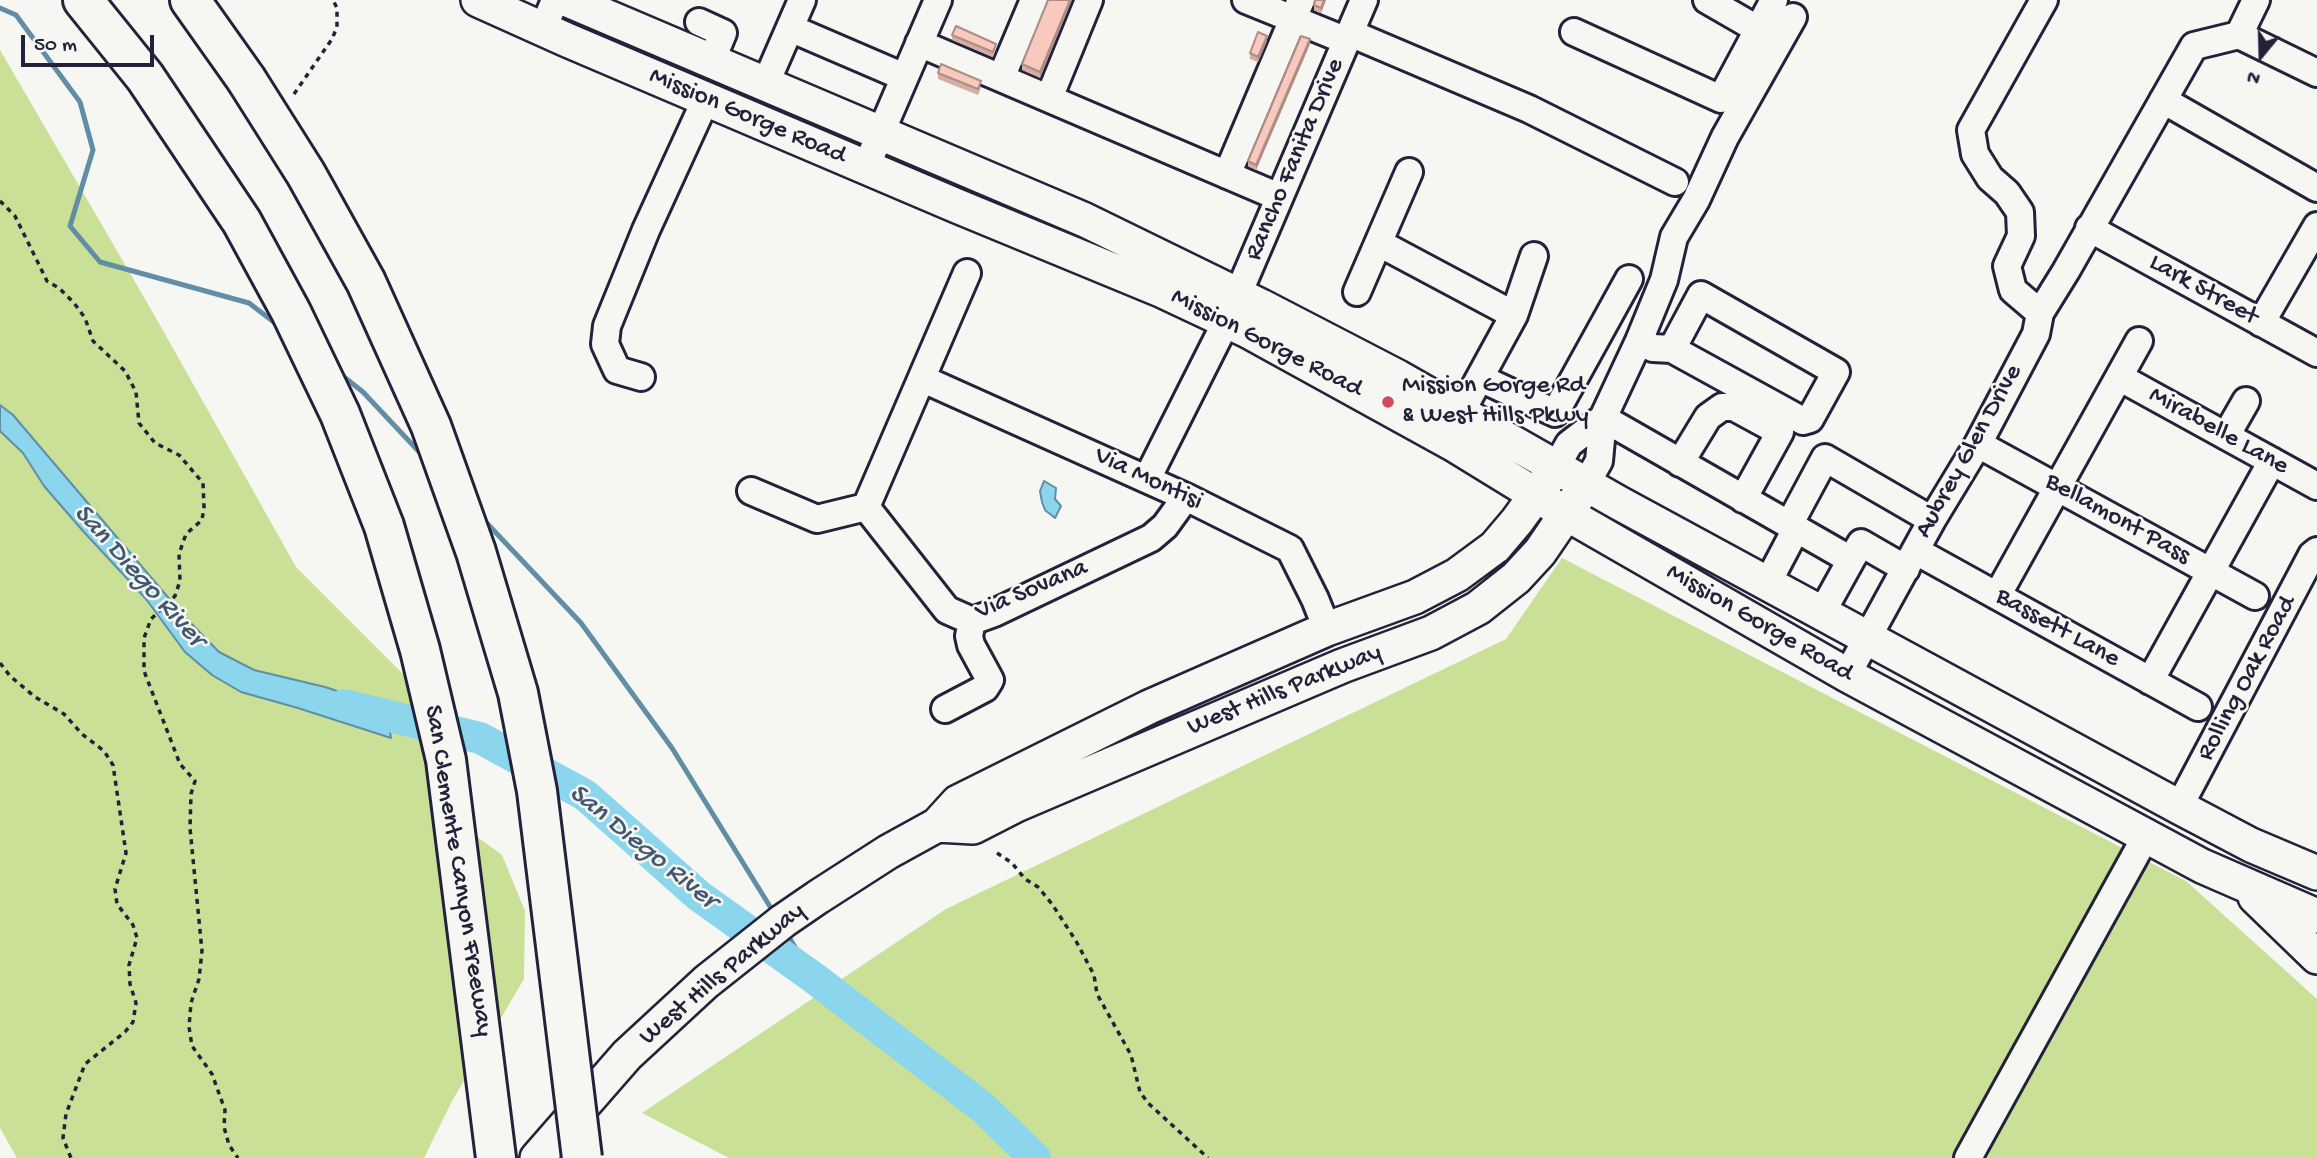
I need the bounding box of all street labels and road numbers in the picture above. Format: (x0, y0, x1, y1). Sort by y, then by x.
street label: Rancho Fanita Drive (1239, 54, 1353, 266)
street label: Mission Gorge Road (644, 61, 850, 173)
street label: Lark Street (2143, 248, 2263, 334)
street label: Mission Gorge Road (1165, 282, 1367, 406)
street label: Aubrey Glen Drive (1909, 360, 2031, 544)
street label: Mirabelle Lane (2143, 381, 2293, 483)
street label: Via Montisi (1089, 441, 1207, 519)
street label: Bellamont Pass (2039, 467, 2195, 573)
street label: Via Sovana (971, 553, 1093, 629)
street label: Mission Gorge Road (1660, 558, 1858, 690)
street label: Bassett Lane (1989, 582, 2125, 676)
street label: Rolling Oak Road (2191, 591, 2305, 767)
street label: West Hills Parkway (1183, 638, 1387, 744)
street label: San Clemente Canyon Freeway (415, 703, 499, 1039)
street label: West Hills Parkway (634, 897, 812, 1053)

